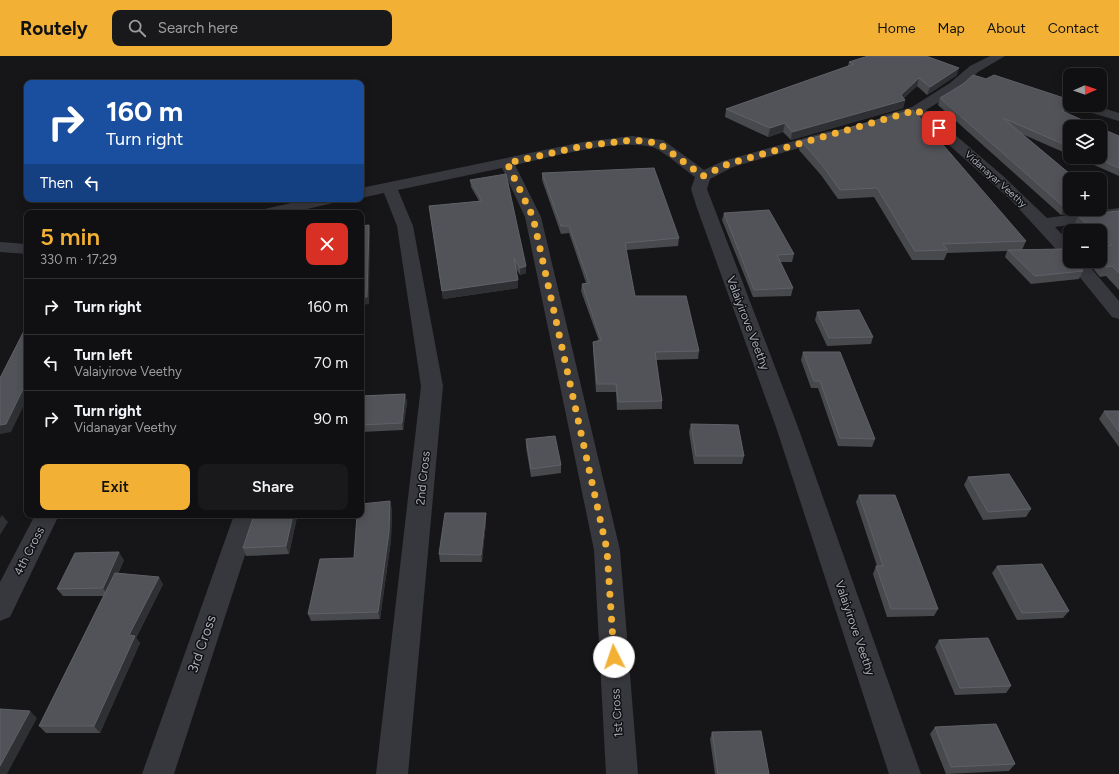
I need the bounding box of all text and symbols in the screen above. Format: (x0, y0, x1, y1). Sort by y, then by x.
search box (112, 10, 392, 46)
text: Routely (20, 17, 88, 40)
icon: search (126, 17, 148, 39)
text: Search here (158, 19, 238, 37)
text: Home (877, 20, 916, 37)
text: Map (938, 20, 965, 37)
text: About (987, 20, 1026, 37)
text: Contact (1048, 20, 1099, 37)
north arrow (1063, 68, 1107, 112)
map controls (1063, 68, 1107, 268)
text: 160 m (106, 94, 183, 128)
icon: right (40, 96, 92, 148)
pin (922, 111, 956, 145)
icon: arrive (928, 117, 950, 139)
button: layers (1063, 120, 1107, 164)
text: Turn right (106, 128, 183, 150)
street label: Vidanayar Veethy (962, 148, 1030, 211)
icon: left (81, 172, 103, 194)
button: + (1063, 172, 1107, 216)
text: Then (40, 174, 73, 192)
text: 5 min (40, 222, 100, 251)
button: close (306, 223, 348, 265)
button: − (1063, 224, 1107, 268)
text: 330 m · 17:29 (40, 252, 117, 267)
street label: Valaiyirove Veethy (724, 274, 773, 373)
icon: right (40, 296, 62, 318)
text: Turn right (74, 298, 142, 316)
text: 160 m (307, 298, 348, 316)
text: Turn left (74, 346, 132, 364)
icon: left (40, 352, 62, 374)
text: 70 m (314, 354, 348, 372)
text: Valaiyirove Veethy (74, 364, 182, 379)
text: Turn right (74, 402, 142, 420)
icon: right (40, 408, 62, 430)
text: 90 m (313, 410, 348, 428)
text: Vidanayar Veethy (74, 420, 177, 435)
street label: 2nd Cross (413, 450, 433, 506)
button: Exit (40, 464, 190, 510)
button: Share (198, 464, 348, 510)
street label: 4th Cross (11, 524, 47, 578)
street label: Valaiyirove Veethy (832, 579, 878, 678)
street label: 3rd Cross (184, 613, 220, 675)
position arrow (593, 636, 635, 678)
street label: 1st Cross (608, 688, 626, 738)

